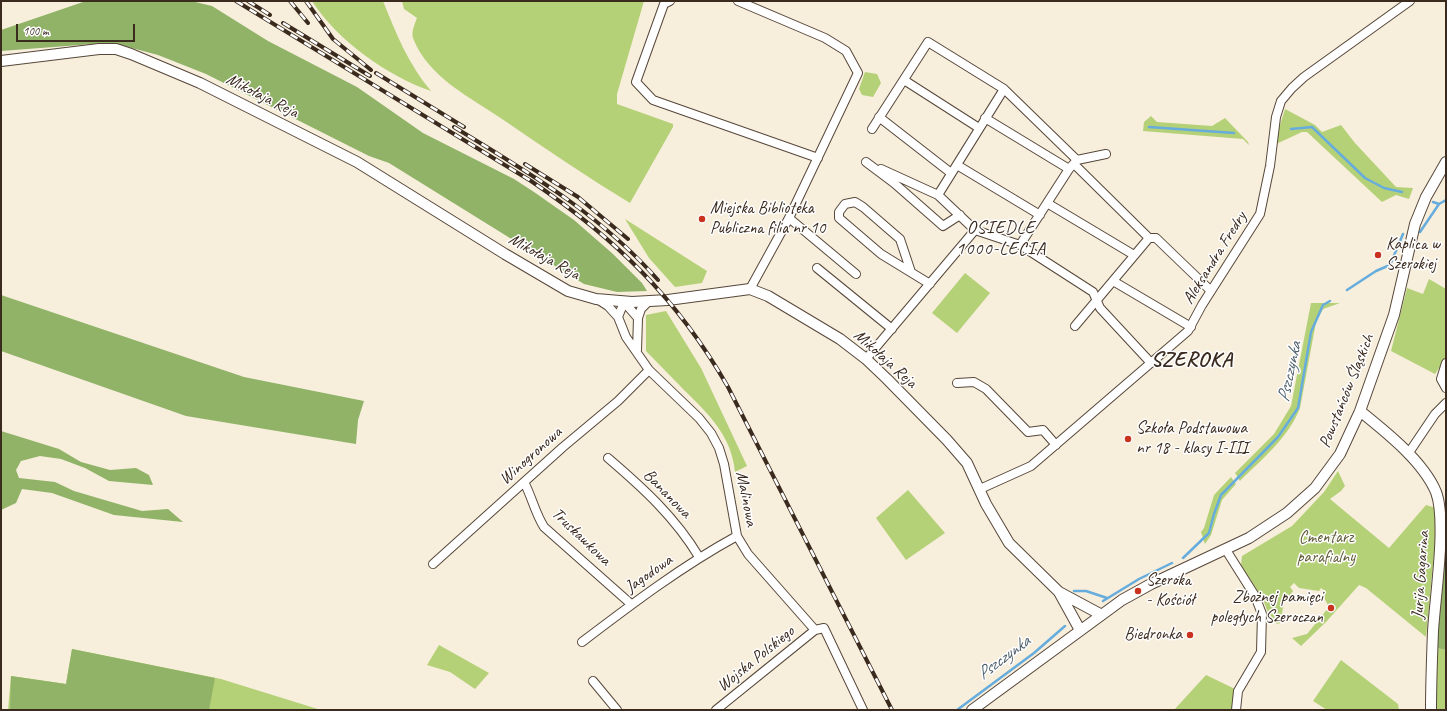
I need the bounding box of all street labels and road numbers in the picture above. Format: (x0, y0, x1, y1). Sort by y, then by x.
street label: Mikołaja Reja (223, 69, 301, 123)
street label: Aleksandra Fredry (1179, 208, 1251, 308)
street label: Mikołaja Reja (505, 229, 583, 285)
street label: Mikołaja Reja (849, 325, 921, 393)
street label: Powstańców Śląskich (1315, 331, 1379, 451)
street label: Winogronowa (496, 423, 566, 489)
street label: Bananowa (639, 465, 695, 523)
street label: Malinowa (731, 470, 761, 528)
street label: Truskawkowa (547, 504, 615, 570)
street label: Jurija Gagarina (1408, 530, 1434, 620)
street label: Jagodowa (621, 550, 677, 598)
street label: Wojska Polskiego (713, 622, 799, 696)

